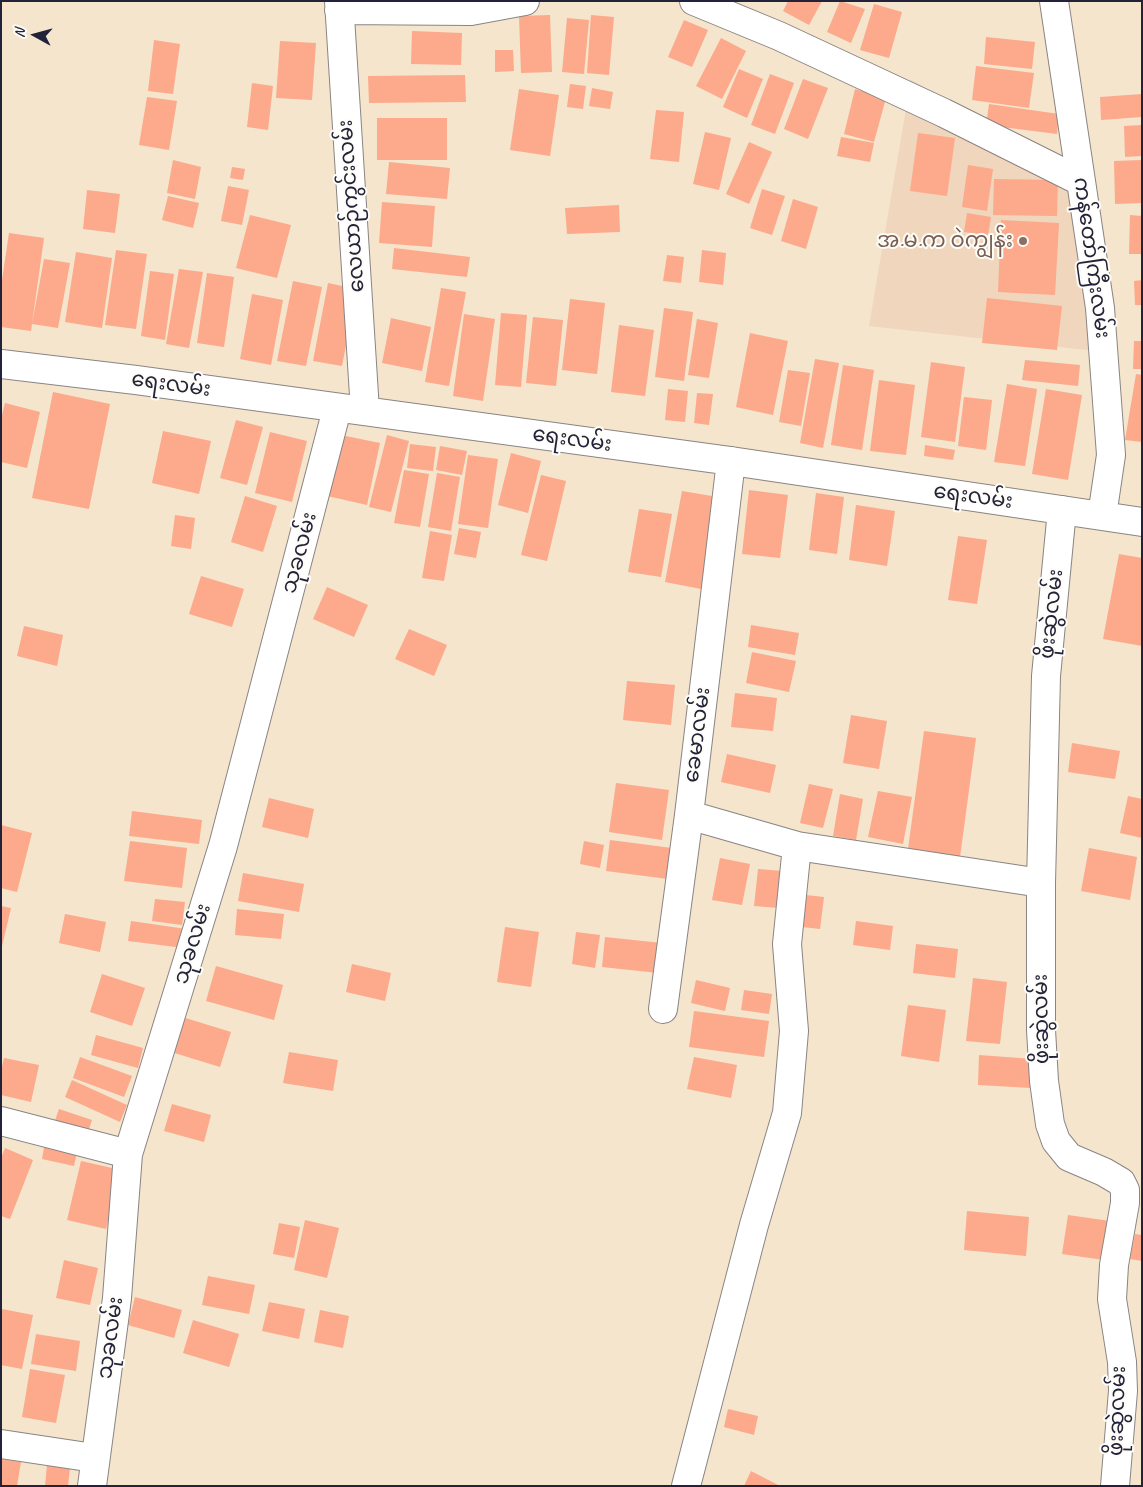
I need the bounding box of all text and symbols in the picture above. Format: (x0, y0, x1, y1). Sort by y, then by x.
north arrow (10, 10, 60, 60)
text: N (11, 28, 29, 38)
street label: လေယာဉ်ကွင်းလမ်း (333, 119, 371, 293)
street label: ကန်တော်ကြီးလမ်း (1067, 176, 1115, 340)
place label: အ.မ.က ဝဲကျွန်း (877, 228, 1013, 254)
marker: အ.မ.က ဝဲကျွန်း (1017, 235, 1029, 247)
street label: ရေးလမ်း (130, 367, 212, 403)
street label: ရေးလမ်း (531, 422, 613, 458)
street label: ရေးလမ်း (932, 479, 1014, 515)
street label: သုခလမ်း (277, 510, 323, 596)
street label: ဖိုးဆွဲလမ်း (1035, 568, 1069, 660)
street label: ခေမာလမ်း (680, 686, 716, 784)
street label: သုခလမ်း (169, 901, 217, 987)
street label: ဖိုးဆွဲလမ်း (1029, 974, 1055, 1064)
street label: သုခလမ်း (93, 1295, 129, 1381)
street label: ဖိုးဆွဲလမ်း (1104, 1365, 1132, 1457)

